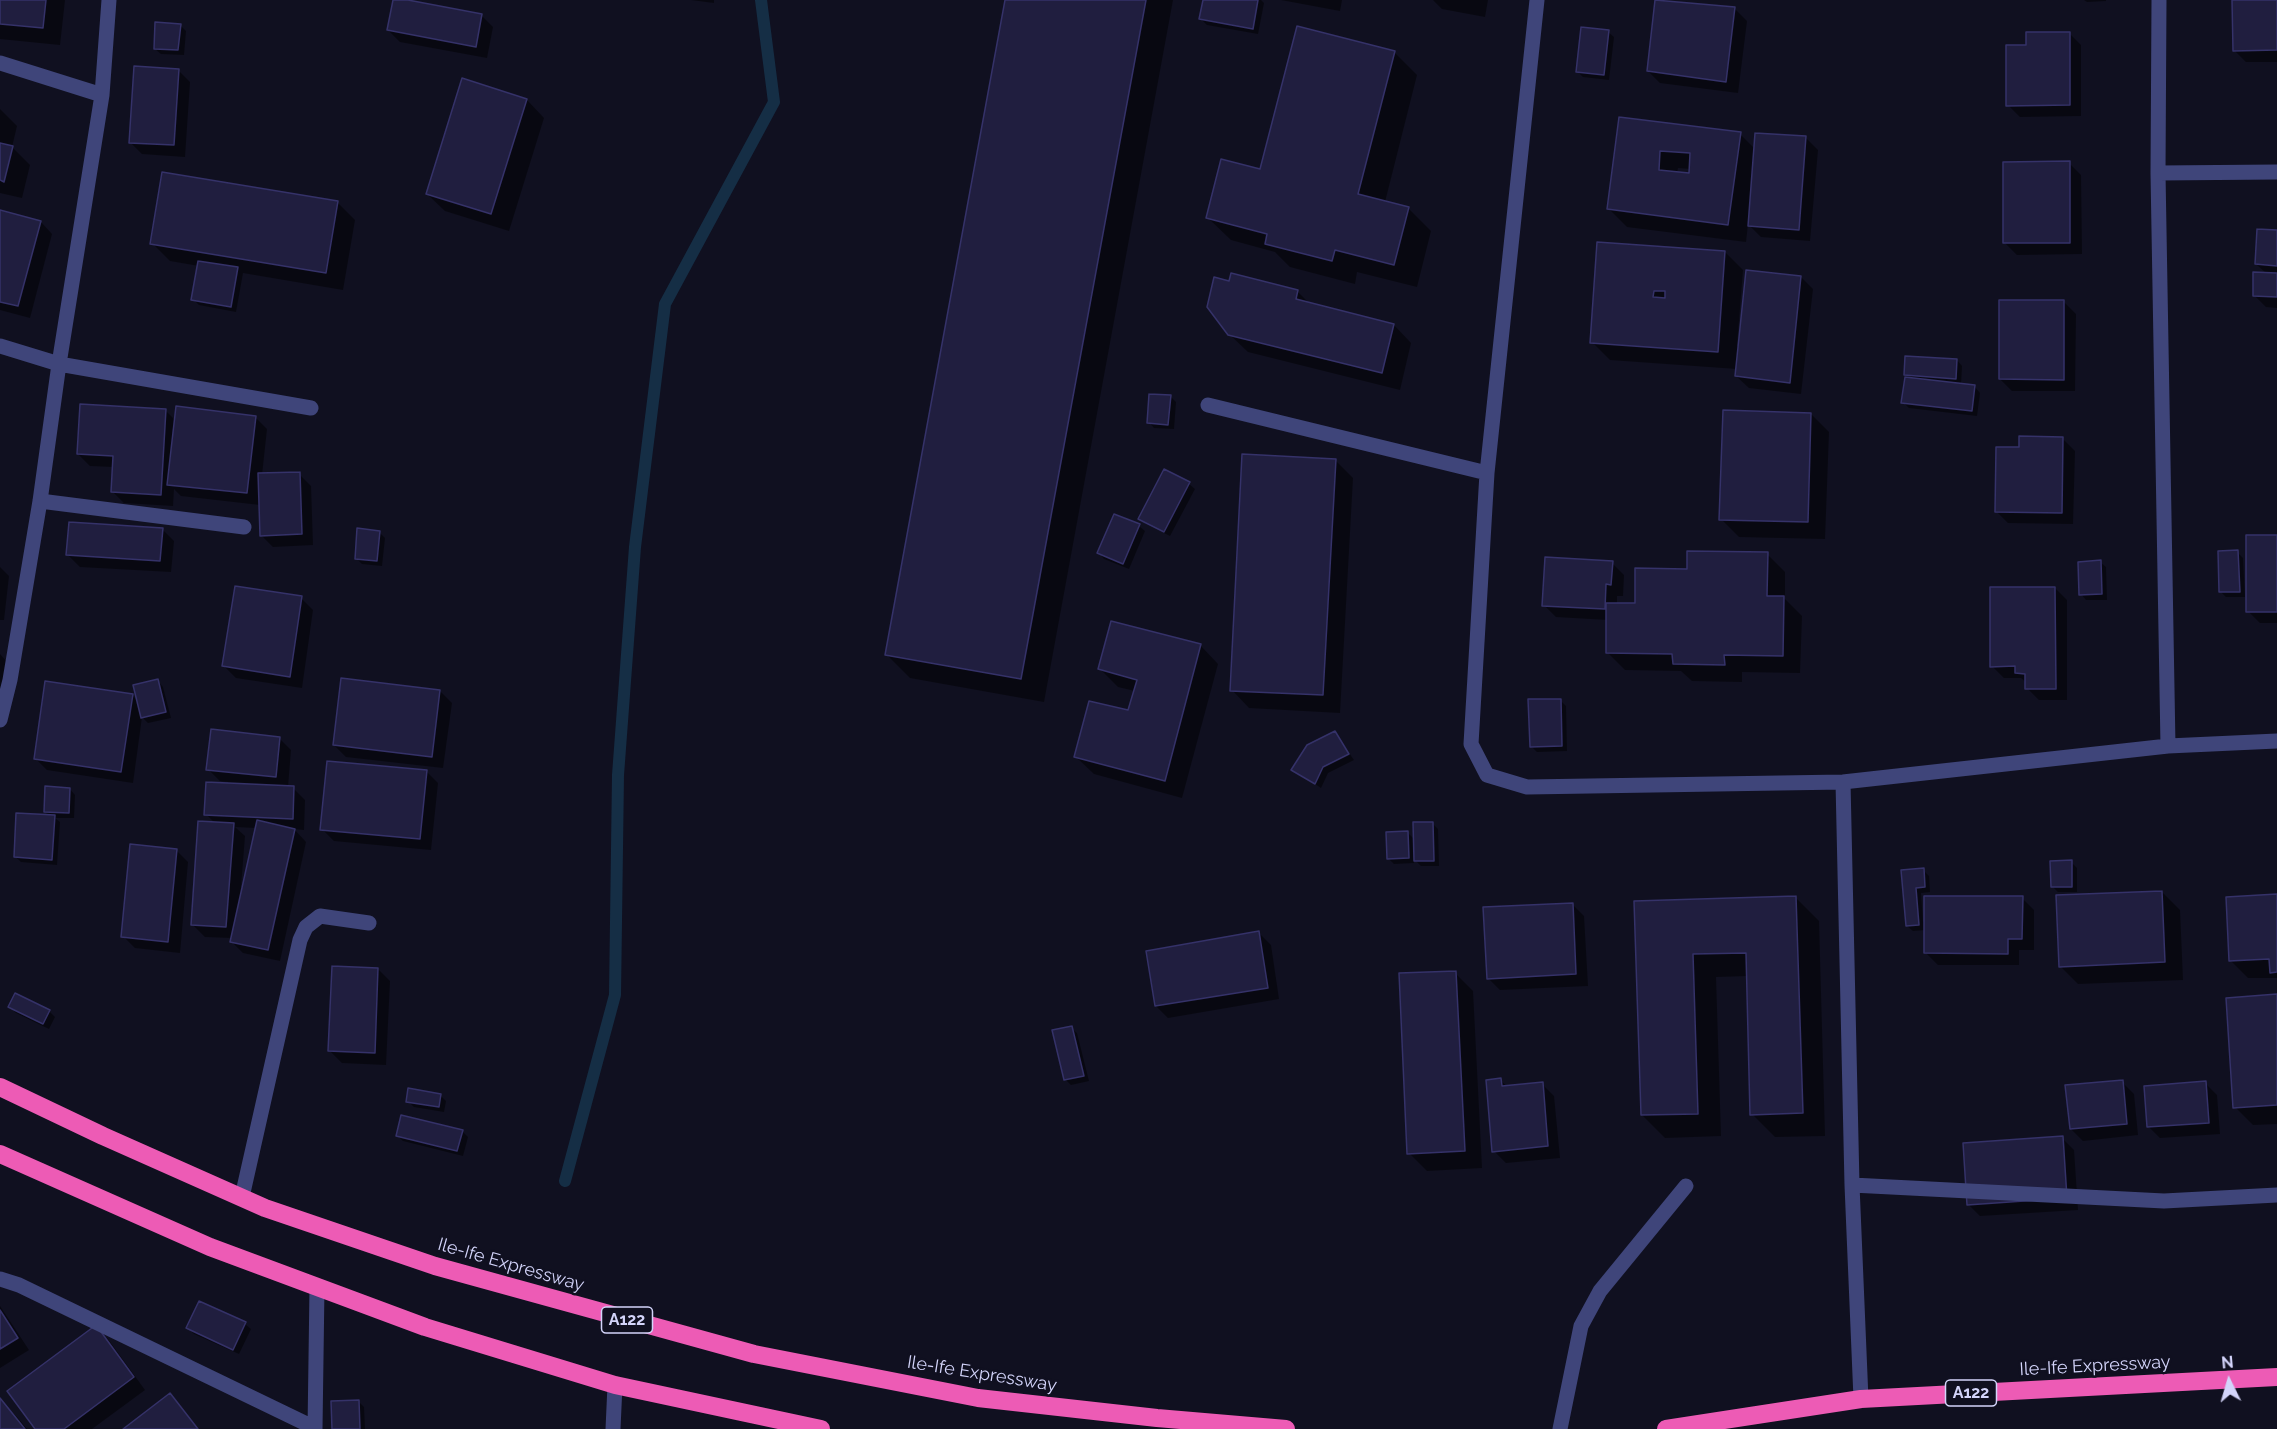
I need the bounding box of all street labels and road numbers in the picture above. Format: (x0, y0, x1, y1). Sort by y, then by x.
street label: Ile-Ife Expressway (435, 1234, 587, 1296)
road number: A122 (602, 1307, 652, 1333)
street label: Ile-Ife Expressway (906, 1351, 1058, 1397)
street label: Ile-Ife Expressway (2019, 1351, 2171, 1381)
road number: A122 (1946, 1380, 1996, 1406)

